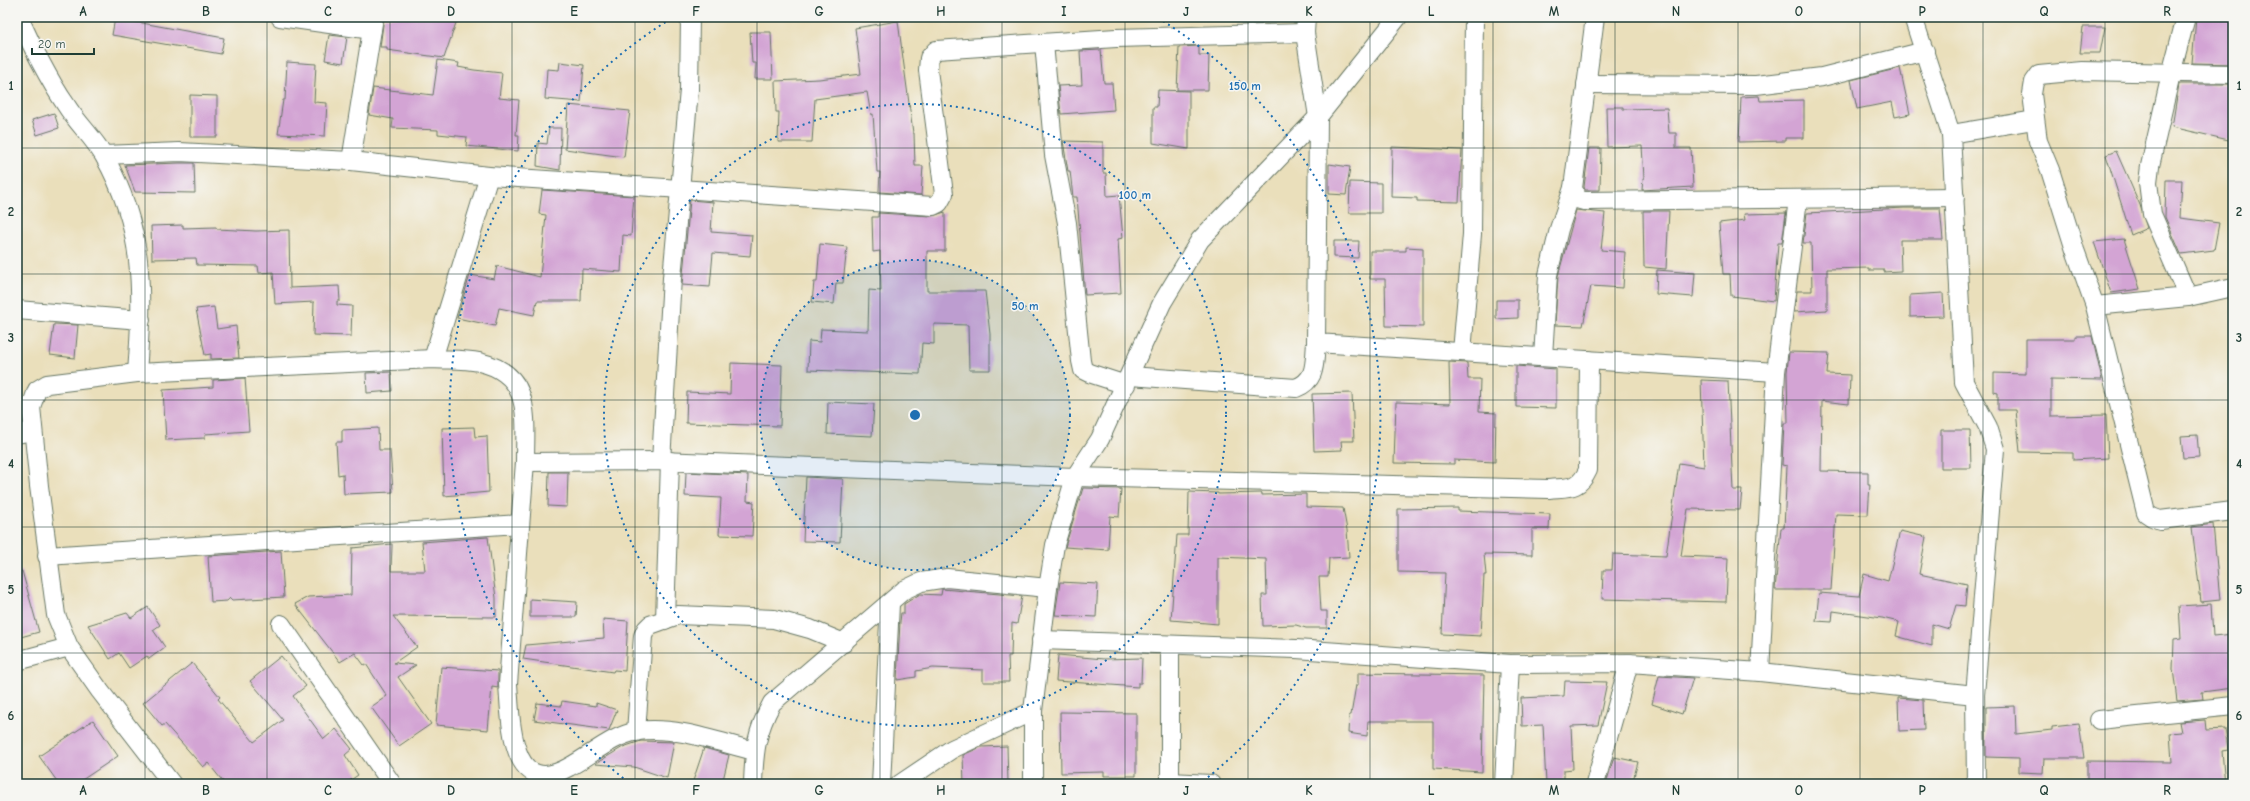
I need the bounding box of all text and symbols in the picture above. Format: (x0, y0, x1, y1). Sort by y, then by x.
text: A (79, 4, 87, 19)
text: B (202, 4, 210, 19)
text: C (324, 4, 332, 19)
text: D (447, 4, 455, 19)
text: E (570, 4, 578, 19)
text: F (692, 4, 700, 19)
text: G (814, 4, 824, 19)
text: H (936, 4, 946, 19)
text: I (1061, 4, 1067, 19)
text: J (1183, 4, 1189, 19)
text: K (1305, 4, 1313, 19)
text: L (1428, 4, 1435, 19)
text: M (1549, 4, 1560, 19)
text: N (1672, 4, 1680, 19)
text: O (1795, 4, 1803, 19)
text: P (1918, 4, 1926, 19)
text: Q (2039, 4, 2049, 19)
text: R (2163, 4, 2171, 19)
scale bar (32, 30, 94, 56)
text: 20 m (38, 37, 66, 51)
text: 1 (8, 78, 14, 93)
text: 1 (2236, 78, 2242, 93)
text: 150 m (1229, 79, 1261, 93)
text: 100 m (1119, 188, 1151, 202)
text: 2 (8, 204, 14, 219)
text: 2 (2236, 204, 2242, 219)
text: 50 m (1011, 299, 1039, 313)
text: 3 (8, 330, 14, 345)
text: 3 (2236, 330, 2242, 345)
centre of rings (908, 408, 922, 422)
text: 4 (8, 456, 14, 471)
text: 4 (2236, 456, 2242, 471)
text: 5 (8, 582, 15, 597)
text: 5 (2236, 582, 2243, 597)
text: 6 (8, 708, 15, 723)
text: 6 (2236, 708, 2243, 723)
text: A (79, 783, 87, 798)
text: B (202, 783, 210, 798)
text: C (324, 783, 332, 798)
text: D (447, 783, 455, 798)
text: E (570, 783, 578, 798)
text: F (692, 783, 700, 798)
text: G (814, 783, 824, 798)
text: H (936, 783, 946, 798)
text: I (1061, 783, 1067, 798)
text: J (1183, 783, 1189, 798)
text: K (1305, 783, 1313, 798)
text: L (1428, 783, 1435, 798)
text: M (1549, 783, 1560, 798)
text: N (1672, 783, 1680, 798)
text: O (1795, 783, 1803, 798)
text: P (1918, 783, 1926, 798)
text: Q (2039, 783, 2049, 798)
text: R (2163, 783, 2171, 798)

